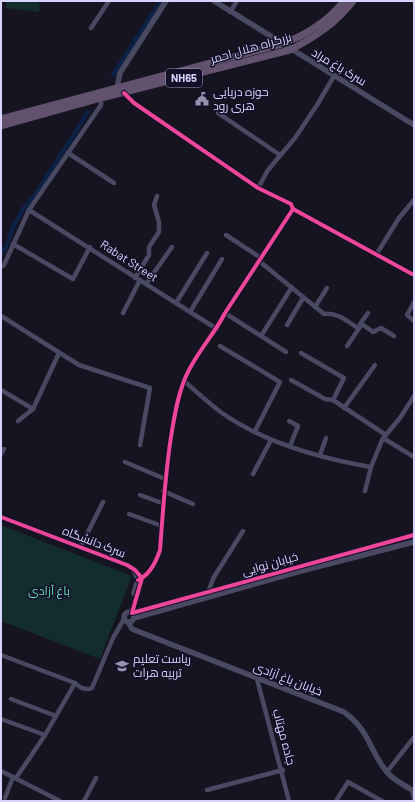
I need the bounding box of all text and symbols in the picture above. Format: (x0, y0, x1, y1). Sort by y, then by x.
street label: بزرگراه هلال احمر (208, 29, 293, 67)
street label: سرک باغ مراد (309, 44, 369, 90)
road number: NH65 (166, 69, 202, 87)
place label: حوزه دریایی هری رود (213, 84, 269, 113)
public building icon: حوزه دریایی هری رود (194, 91, 210, 107)
street label: Rabat Street (98, 236, 161, 284)
street label: سرک دانشگاه (60, 523, 128, 560)
street label: خیابان نوایی (240, 548, 300, 579)
park label: باغ آزادی (28, 583, 70, 599)
place label: ریاست تعلیم تربیه هرات (133, 651, 191, 680)
school or university icon: ریاست تعلیم تربیه هرات (114, 658, 130, 674)
street label: خیابان باغ آزادی (251, 658, 325, 700)
street label: جاده مهتاب (270, 707, 299, 767)

